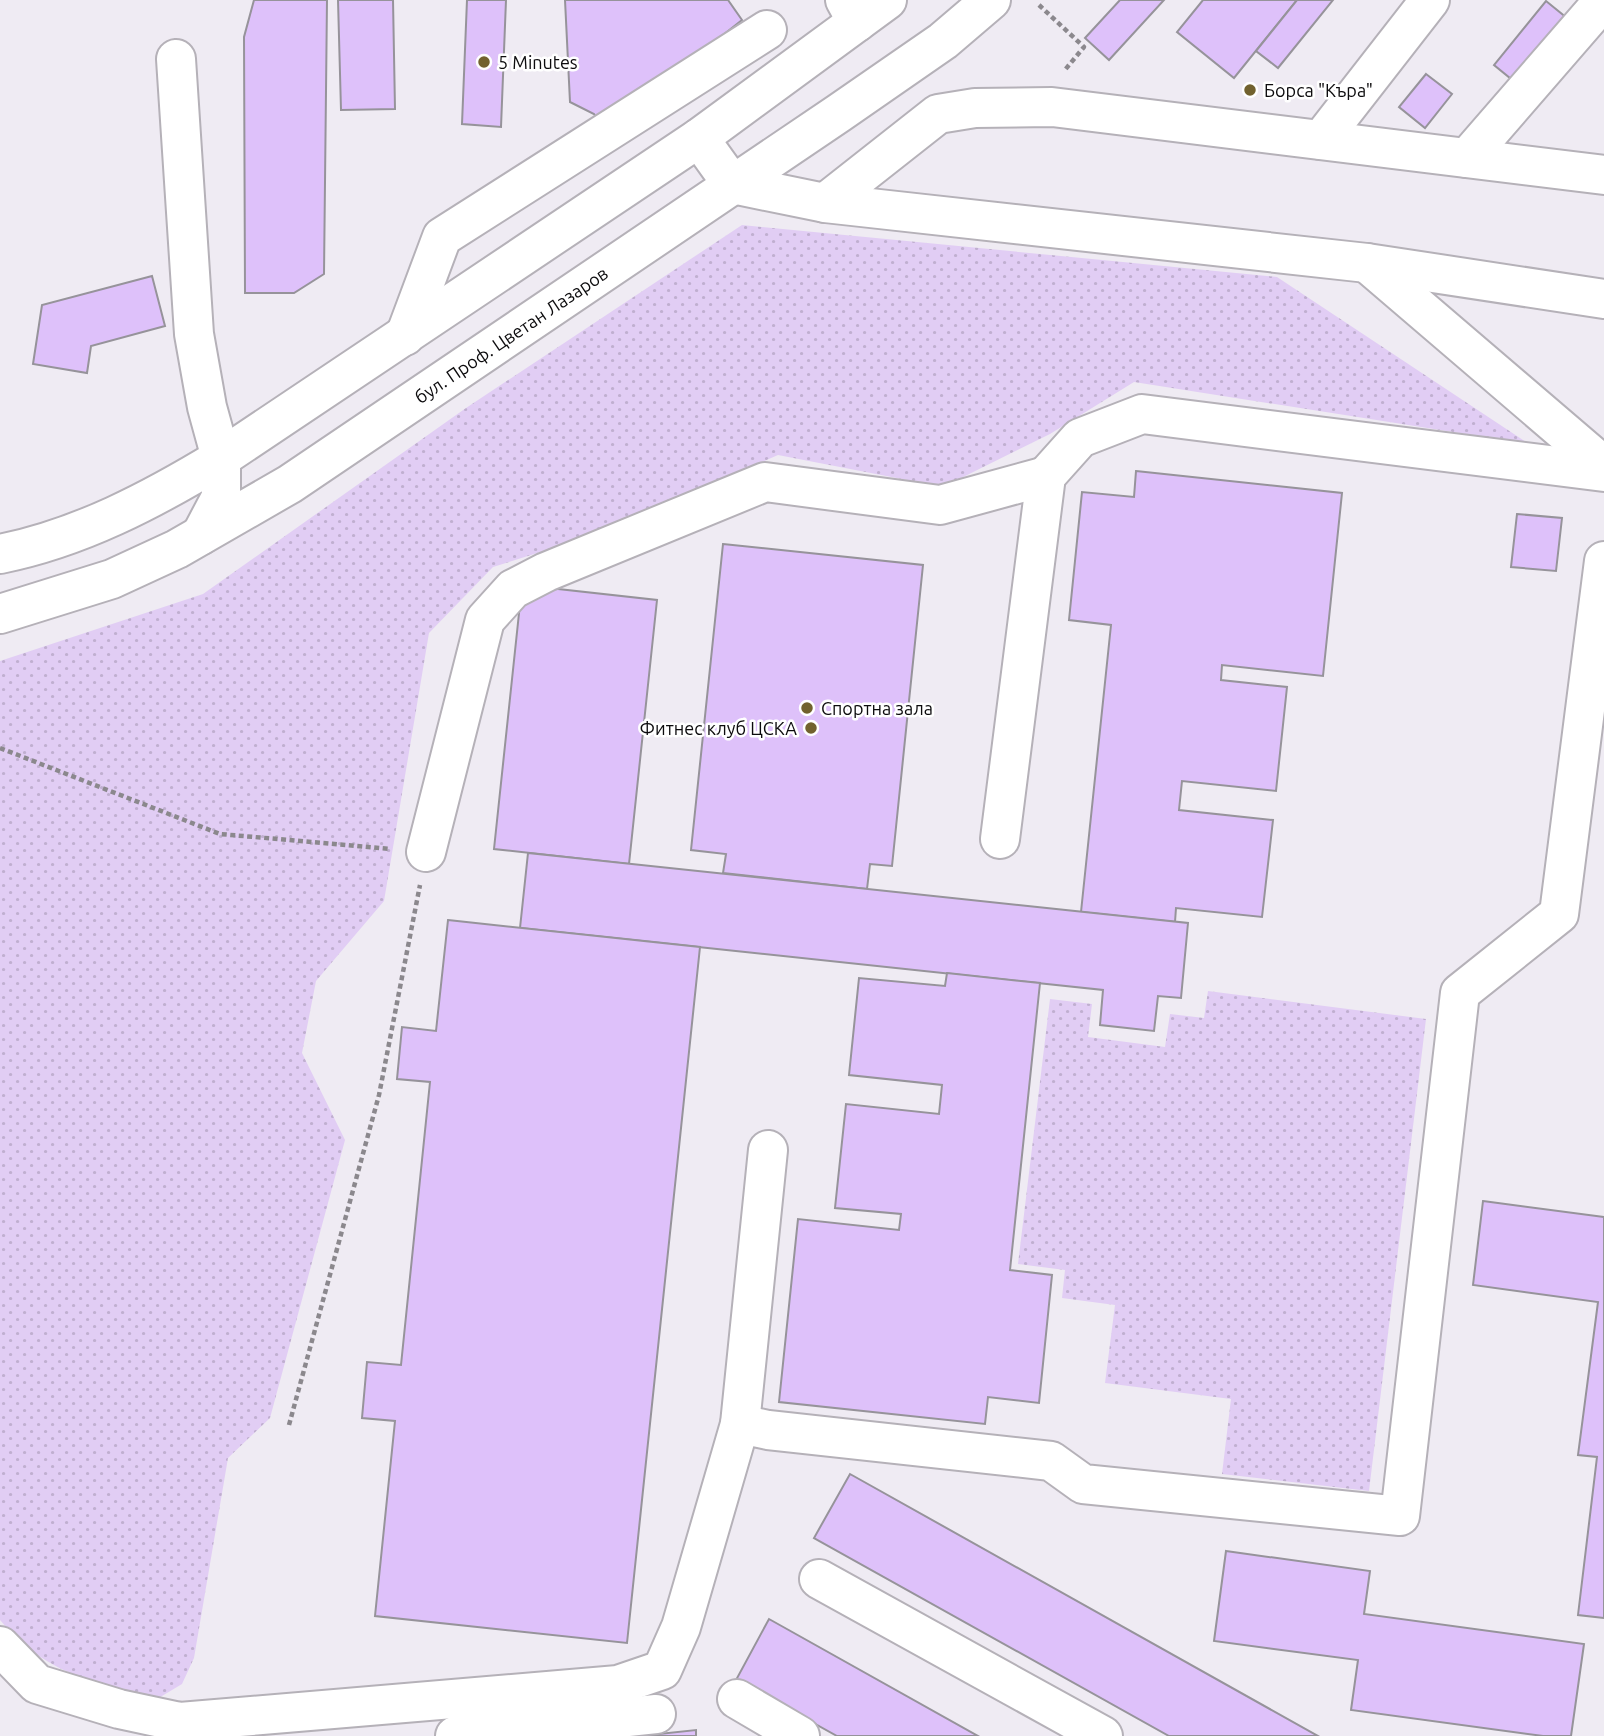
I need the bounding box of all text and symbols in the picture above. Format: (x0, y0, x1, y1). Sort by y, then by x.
place label: 5 Minutes (498, 52, 578, 72)
marker: 5 Minutes (476, 54, 492, 70)
place label: Борса "Къра" (1264, 80, 1373, 100)
marker: Борса "Къра" (1242, 82, 1258, 98)
street label: бул. Проф. Цветан Лазаров (411, 262, 611, 407)
place label: Спортна зала (821, 698, 933, 718)
marker: Спортна зала (799, 700, 815, 716)
place label: Фитнес клуб ЦСКА (640, 718, 797, 738)
marker: Фитнес клуб ЦСКА (803, 720, 819, 736)

